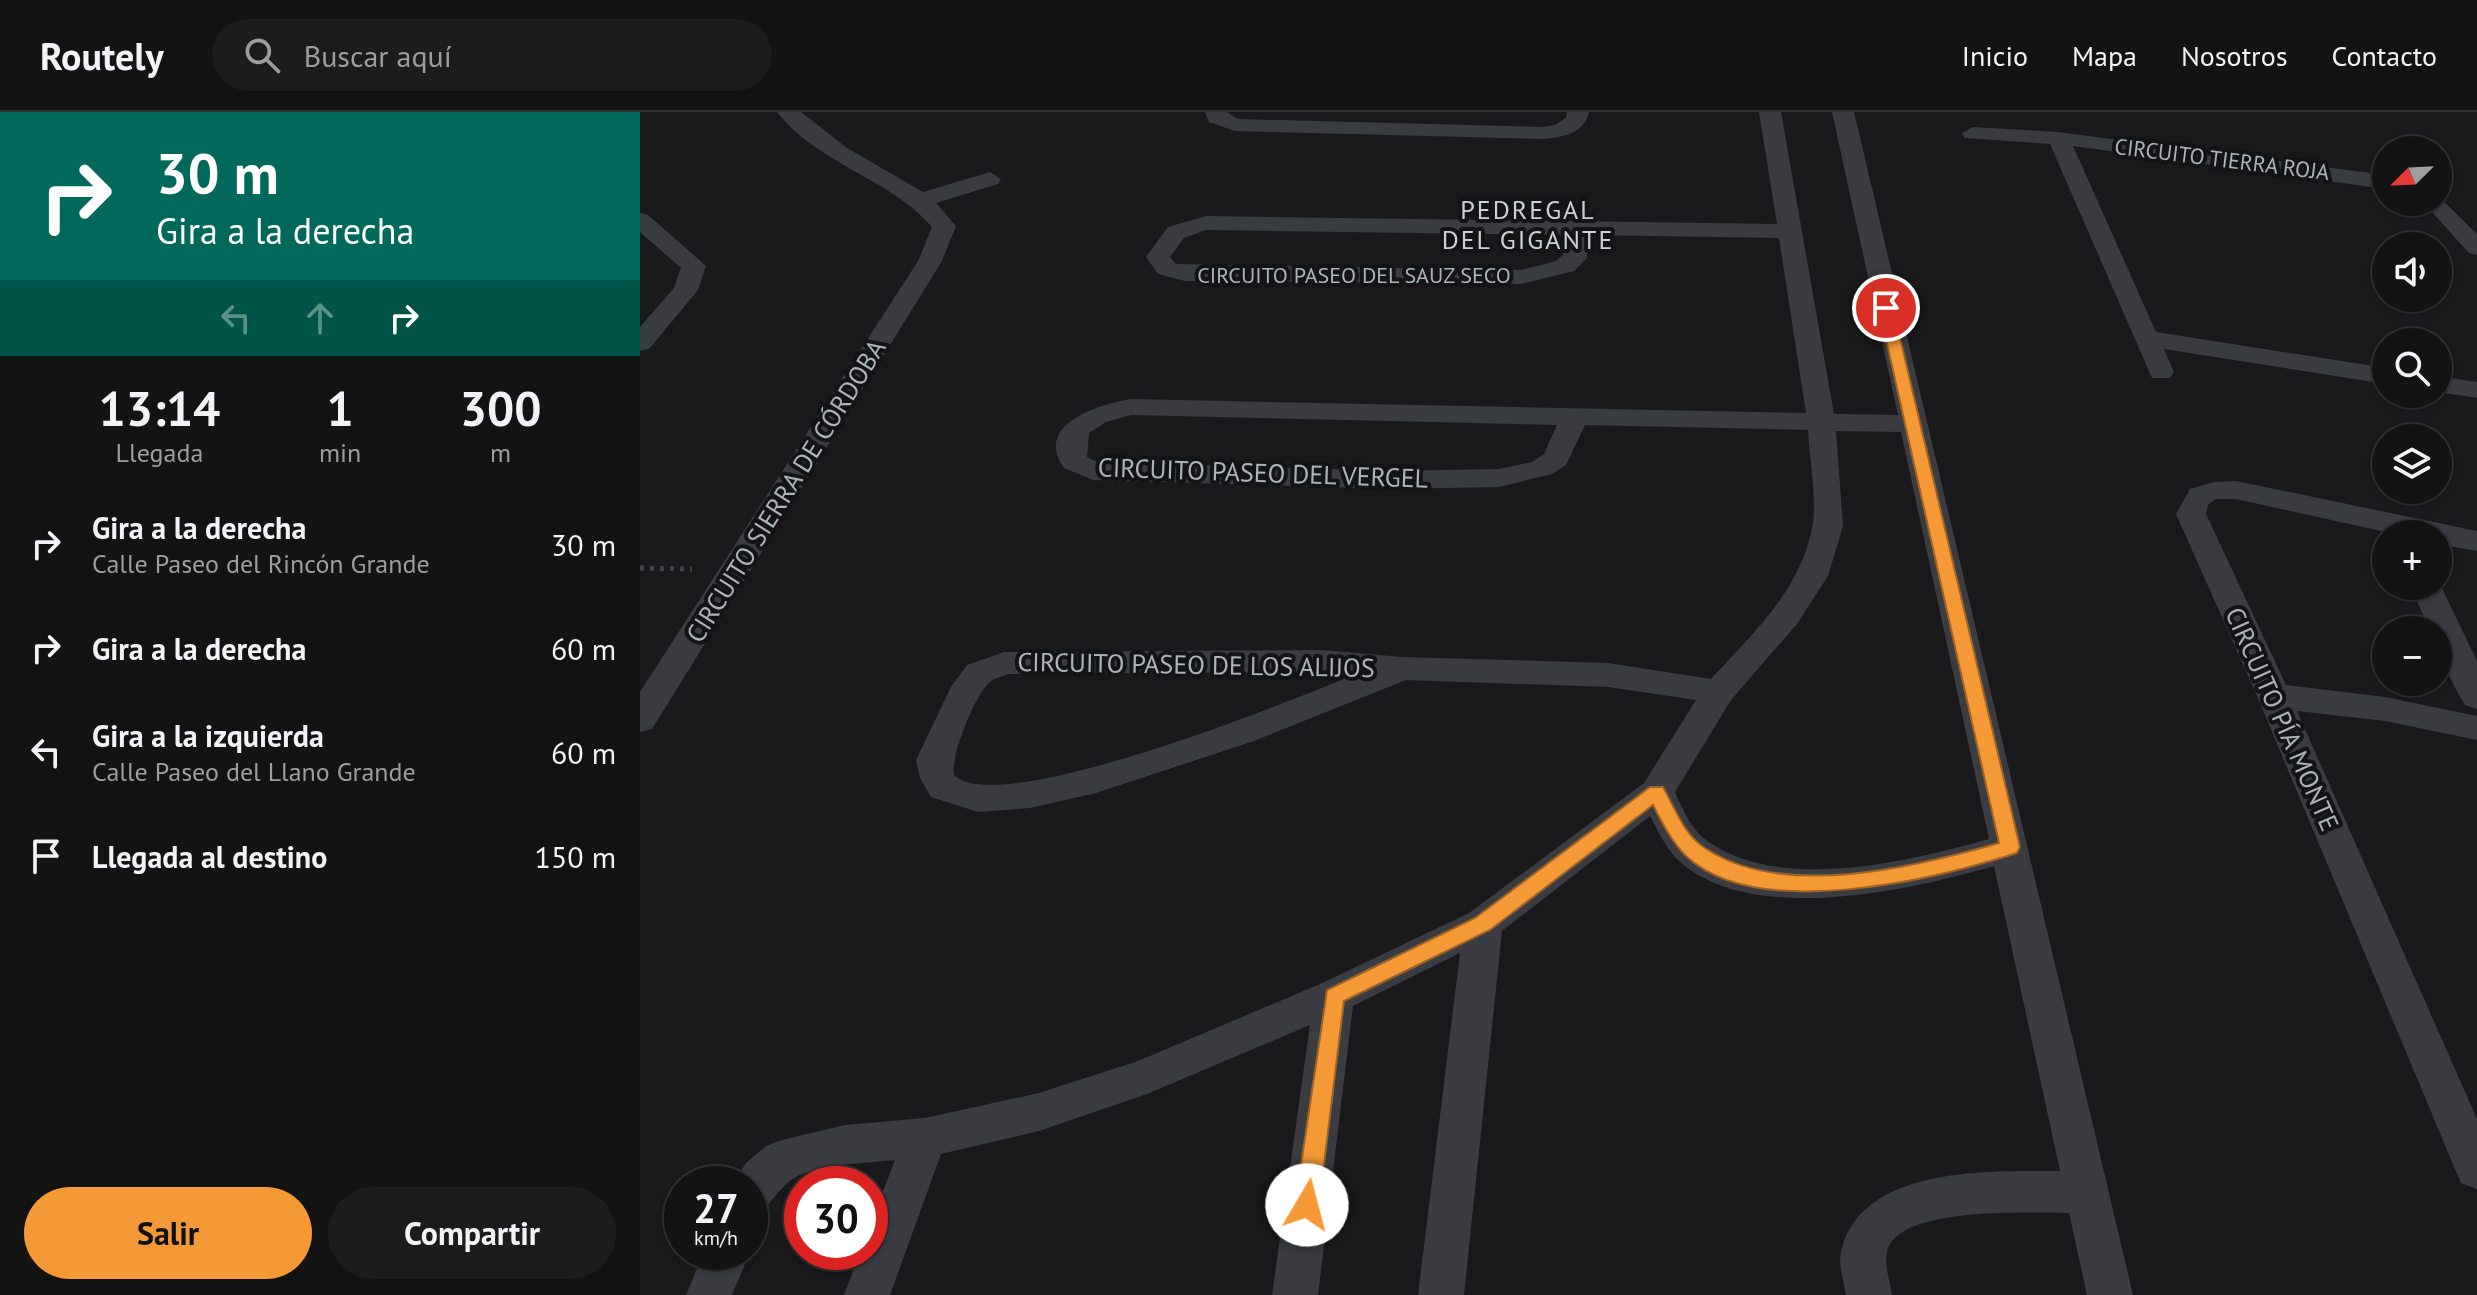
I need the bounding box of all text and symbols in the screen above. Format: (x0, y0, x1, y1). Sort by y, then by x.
search box (212, 19, 772, 91)
text: Routely (40, 31, 164, 80)
icon: search (240, 33, 284, 77)
text: Buscar aquí (304, 36, 452, 75)
text: Inicio (1962, 37, 2028, 74)
text: Mapa (2072, 37, 2137, 74)
text: Nosotros (2181, 37, 2287, 74)
text: Contacto (2331, 37, 2437, 74)
street label: CIRCUITO TIERRA ROJA (2113, 132, 2331, 186)
north arrow (2372, 136, 2452, 216)
map controls (2372, 136, 2452, 696)
text: 30 m (156, 137, 279, 209)
icon: right (24, 144, 128, 248)
district label: PEDREGAL DEL GIGANTE (1442, 193, 1614, 256)
text: Gira a la derecha (156, 207, 414, 254)
button: sound (2372, 232, 2452, 312)
street label: CIRCUITO PASEO DEL SAUZ SECO (1197, 261, 1511, 289)
pin (1852, 274, 1920, 342)
icon: arrive (1864, 286, 1908, 330)
icon: left (214, 296, 258, 340)
icon: ahead (298, 296, 342, 340)
icon: right (382, 296, 426, 340)
button: search (2372, 328, 2452, 408)
street label: CIRCUITO SIERRA DE CÓRDOBA (679, 333, 893, 648)
text: 13:14 (99, 377, 220, 439)
text: 1 (326, 377, 354, 439)
text: 300 (460, 377, 541, 439)
button: layers (2372, 424, 2452, 504)
text: Llegada (116, 436, 203, 469)
text: min (319, 436, 361, 469)
text: m (490, 436, 511, 469)
street label: CIRCUITO PASEO DEL VERGEL (1097, 450, 1429, 495)
text: Gira a la derecha (92, 508, 306, 547)
button: + (2372, 520, 2452, 600)
icon: right (24, 522, 68, 566)
text: 30 m (551, 525, 616, 564)
text: Calle Paseo del Rincón Grande (92, 547, 430, 580)
street label: CIRCUITO PÍA MONTE (2218, 602, 2347, 836)
button: − (2372, 616, 2452, 696)
icon: right (24, 626, 68, 670)
text: Gira a la derecha (92, 629, 306, 668)
text: 60 m (551, 629, 616, 668)
street label: CIRCUITO PASEO DE LOS ALIJOS (1017, 645, 1375, 684)
text: Gira a la izquierda (92, 716, 324, 755)
icon: left (24, 730, 68, 774)
text: 60 m (551, 733, 616, 772)
text: Calle Paseo del Llano Grande (92, 755, 416, 788)
icon: arrive (24, 834, 68, 878)
text: Llegada al destino (92, 837, 327, 876)
text: 150 m (535, 837, 616, 876)
position arrow (1265, 1163, 1349, 1247)
speed limit sign: 30 (784, 1166, 888, 1270)
text: 27 (693, 1182, 739, 1234)
button: Salir (24, 1187, 312, 1279)
button: Compartir (328, 1187, 616, 1279)
text: km/h (694, 1225, 738, 1251)

